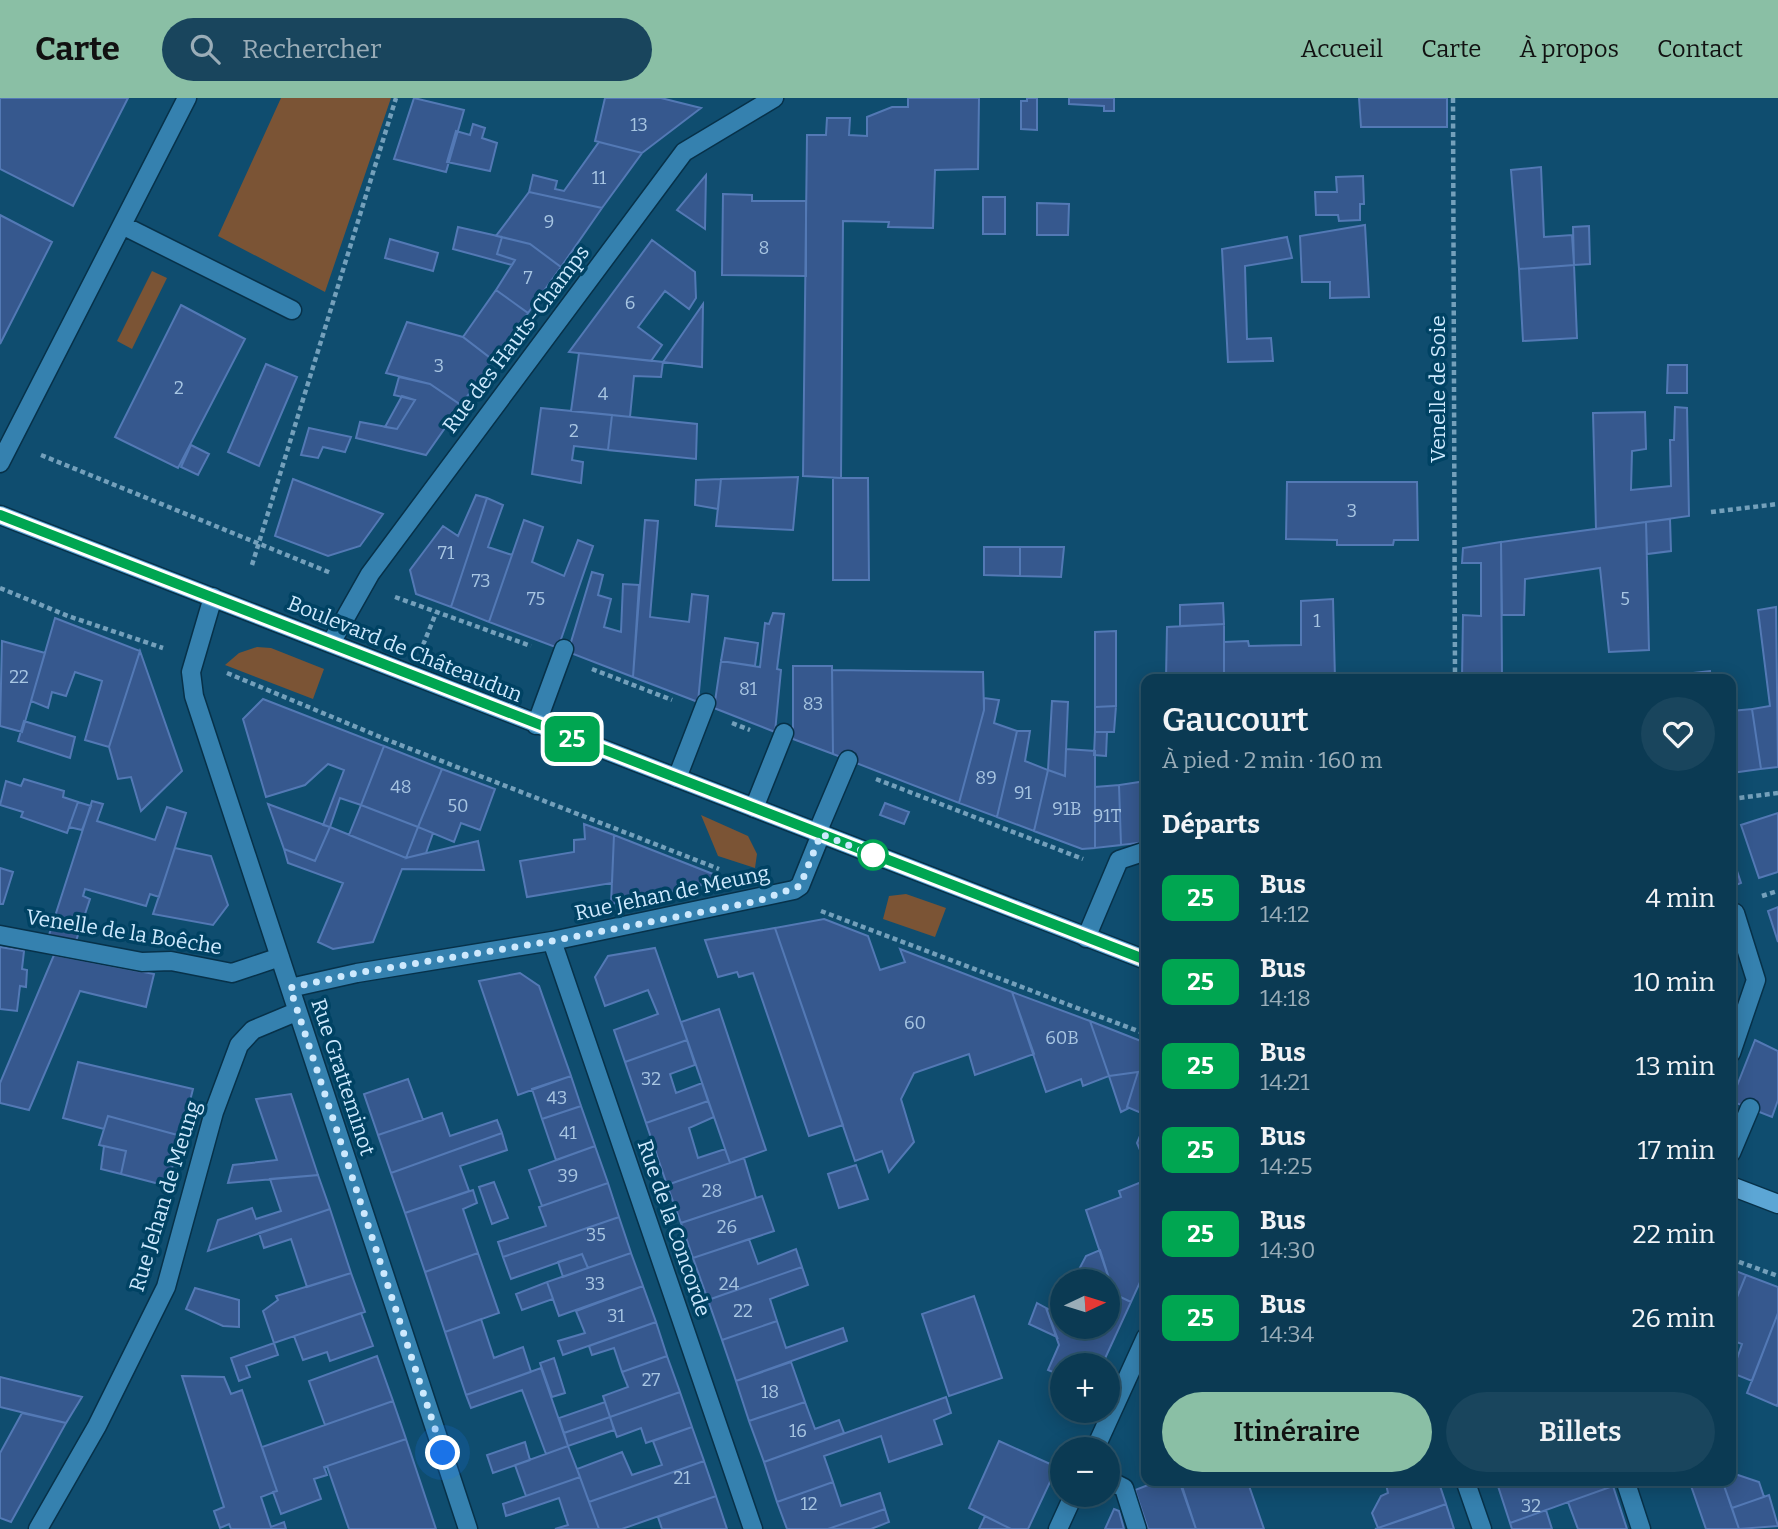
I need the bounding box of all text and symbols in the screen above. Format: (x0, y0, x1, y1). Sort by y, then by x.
search box (162, 18, 652, 81)
text: Carte (35, 29, 120, 69)
icon: search (186, 30, 224, 68)
text: Rechercher (242, 34, 382, 65)
text: Accueil (1301, 35, 1383, 63)
text: Carte (1421, 35, 1481, 63)
text: À propos (1519, 35, 1619, 63)
text: Contact (1657, 35, 1743, 63)
house number: 13 (630, 114, 648, 136)
house number: 11 (592, 167, 607, 189)
house number: 9 (544, 211, 554, 233)
house number: 8 (759, 237, 769, 259)
street label: Rue des Hauts-Champs (437, 240, 595, 438)
house number: 7 (523, 267, 533, 289)
house number: 6 (625, 292, 635, 314)
street label: Venelle de Soie (1425, 315, 1451, 463)
house number: 3 (434, 355, 444, 377)
house number: 2 (174, 377, 184, 399)
house number: 4 (598, 383, 609, 405)
house number: 2 (569, 420, 579, 442)
house number: 3 (1347, 500, 1357, 522)
house number: 71 (438, 542, 455, 564)
house number: 73 (472, 570, 490, 592)
house number: 75 (527, 588, 545, 610)
house number: 5 (1620, 588, 1630, 610)
street label: Boulevard de Châteaudun (284, 590, 526, 708)
house number: 1 (1313, 610, 1321, 632)
house number: 22 (9, 666, 29, 688)
house number: 81 (739, 678, 758, 700)
house number: 83 (803, 693, 823, 715)
button: heart (1641, 697, 1715, 771)
text: Gaucourt (1162, 700, 1309, 740)
line badge: 25 (540, 716, 604, 762)
text: 25 (559, 725, 585, 753)
text: À pied · 2 min · 160 m (1162, 746, 1382, 774)
house number: 89 (975, 767, 997, 789)
house number: 48 (390, 776, 412, 798)
house number: 91 (1014, 782, 1033, 804)
house number: 50 (447, 795, 469, 817)
house number: 91B (1052, 798, 1082, 820)
house number: 91T (1093, 805, 1122, 827)
text: Départs (1162, 809, 1260, 840)
unlabelled marker (858, 840, 888, 870)
street label: Rue Jehan de Meung (572, 860, 772, 926)
text: Bus (1260, 869, 1306, 900)
text: 4 min (1646, 883, 1715, 914)
text: 25 (1187, 884, 1214, 912)
text: 14:12 (1260, 900, 1309, 928)
street label: Venelle de la Boêche (24, 904, 224, 960)
text: Bus (1260, 953, 1306, 984)
text: 10 min (1634, 967, 1715, 998)
text: 25 (1187, 968, 1214, 996)
text: 14:18 (1260, 984, 1311, 1012)
street label: Rue Gratteminot (305, 995, 381, 1159)
house number: 60 (904, 1012, 926, 1034)
house number: 60B (1045, 1027, 1079, 1049)
text: Bus (1260, 1037, 1306, 1068)
text: 13 min (1635, 1051, 1715, 1082)
text: 25 (1187, 1052, 1214, 1080)
house number: 32 (641, 1068, 661, 1090)
text: 14:21 (1260, 1068, 1309, 1096)
house number: 43 (547, 1087, 567, 1109)
street label: Rue Jehan de Meung (124, 1097, 207, 1295)
text: Bus (1260, 1121, 1306, 1152)
house number: 41 (559, 1122, 578, 1144)
text: 17 min (1637, 1135, 1715, 1166)
street label: Rue de la Concorde (632, 1136, 716, 1320)
text: 25 (1187, 1136, 1214, 1164)
text: 14:25 (1260, 1152, 1312, 1180)
house number: 39 (558, 1165, 578, 1187)
house number: 28 (702, 1180, 722, 1202)
text: Bus (1260, 1205, 1306, 1236)
house number: 26 (717, 1216, 737, 1238)
text: 22 min (1633, 1219, 1715, 1250)
text: 25 (1187, 1220, 1214, 1248)
house number: 35 (586, 1224, 606, 1246)
text: 14:30 (1260, 1236, 1315, 1264)
north arrow (1050, 1269, 1120, 1339)
map controls (1050, 1269, 1120, 1507)
house number: 33 (585, 1273, 605, 1295)
house number: 24 (719, 1273, 740, 1295)
text: Bus (1260, 1289, 1306, 1320)
house number: 22 (733, 1300, 753, 1322)
text: 26 min (1631, 1303, 1715, 1334)
text: 25 (1187, 1304, 1214, 1332)
house number: 31 (607, 1305, 625, 1327)
text: 14:34 (1260, 1320, 1314, 1348)
button: + (1050, 1353, 1120, 1423)
house number: 27 (642, 1369, 660, 1391)
house number: 18 (761, 1381, 779, 1403)
button: Itinéraire (1162, 1392, 1432, 1472)
button: Billets (1446, 1392, 1715, 1472)
house number: 16 (789, 1420, 807, 1442)
your location (425, 1435, 460, 1470)
button: − (1050, 1437, 1120, 1507)
house number: 21 (673, 1467, 691, 1489)
house number: 12 (800, 1493, 818, 1515)
house number: 32 (1521, 1495, 1541, 1517)

